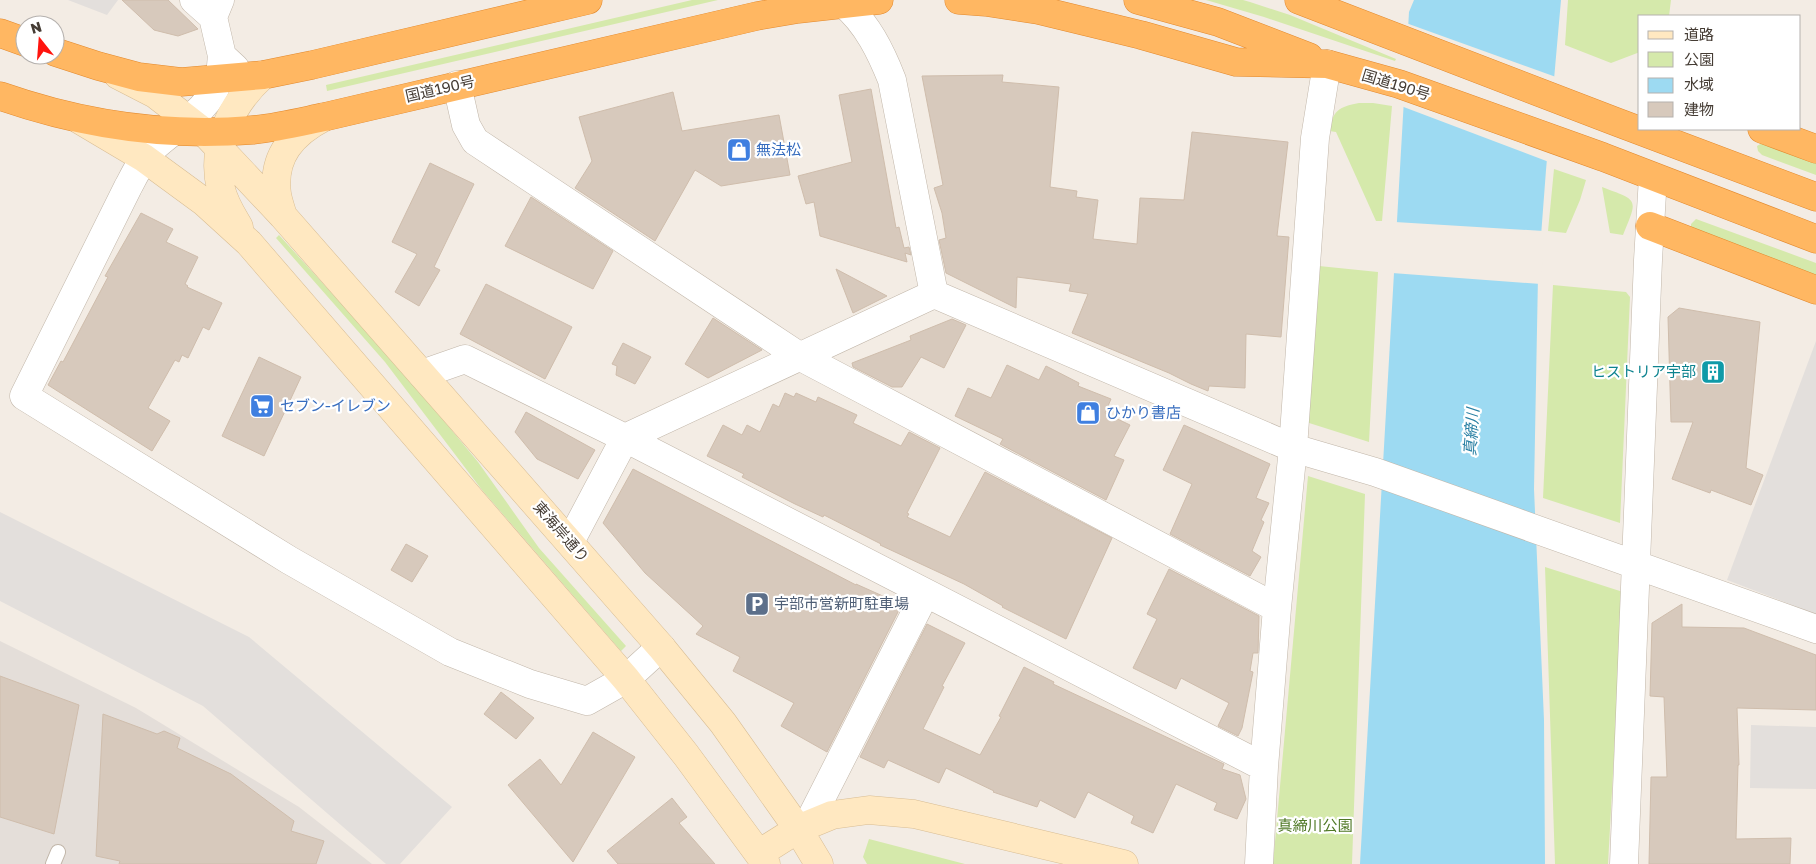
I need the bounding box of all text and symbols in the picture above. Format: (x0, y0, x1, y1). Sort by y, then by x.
north arrow (15, 15, 65, 65)
legend (1638, 15, 1801, 130)
text: N (28, 17, 44, 37)
text: 道路 (1684, 25, 1714, 43)
text: 公園 (1684, 50, 1714, 68)
street label: 国道190号 (1360, 65, 1433, 103)
street label: 国道190号 (403, 71, 476, 105)
text: 水域 (1684, 75, 1714, 93)
text: 建物 (1684, 100, 1714, 118)
shop icon: 無法松 (726, 137, 752, 163)
place label: 無法松 (756, 140, 801, 158)
building icon: ヒストリア宇部 (1700, 359, 1726, 385)
place label: ヒストリア宇部 (1591, 362, 1696, 380)
supermarket icon: セブン-イレブン (249, 393, 275, 419)
place label: セブン-イレブン (280, 396, 391, 414)
shop icon: ひかり書店 (1075, 400, 1101, 426)
place label: ひかり書店 (1106, 403, 1181, 421)
water label: 真締川 (1459, 405, 1483, 457)
street label: 東海岸通り (530, 497, 593, 566)
parking icon: 宇部市営新町駐車場 (744, 591, 770, 617)
place label: 宇部市営新町駐車場 (774, 594, 909, 612)
park label: 真締川公園 (1277, 816, 1353, 834)

